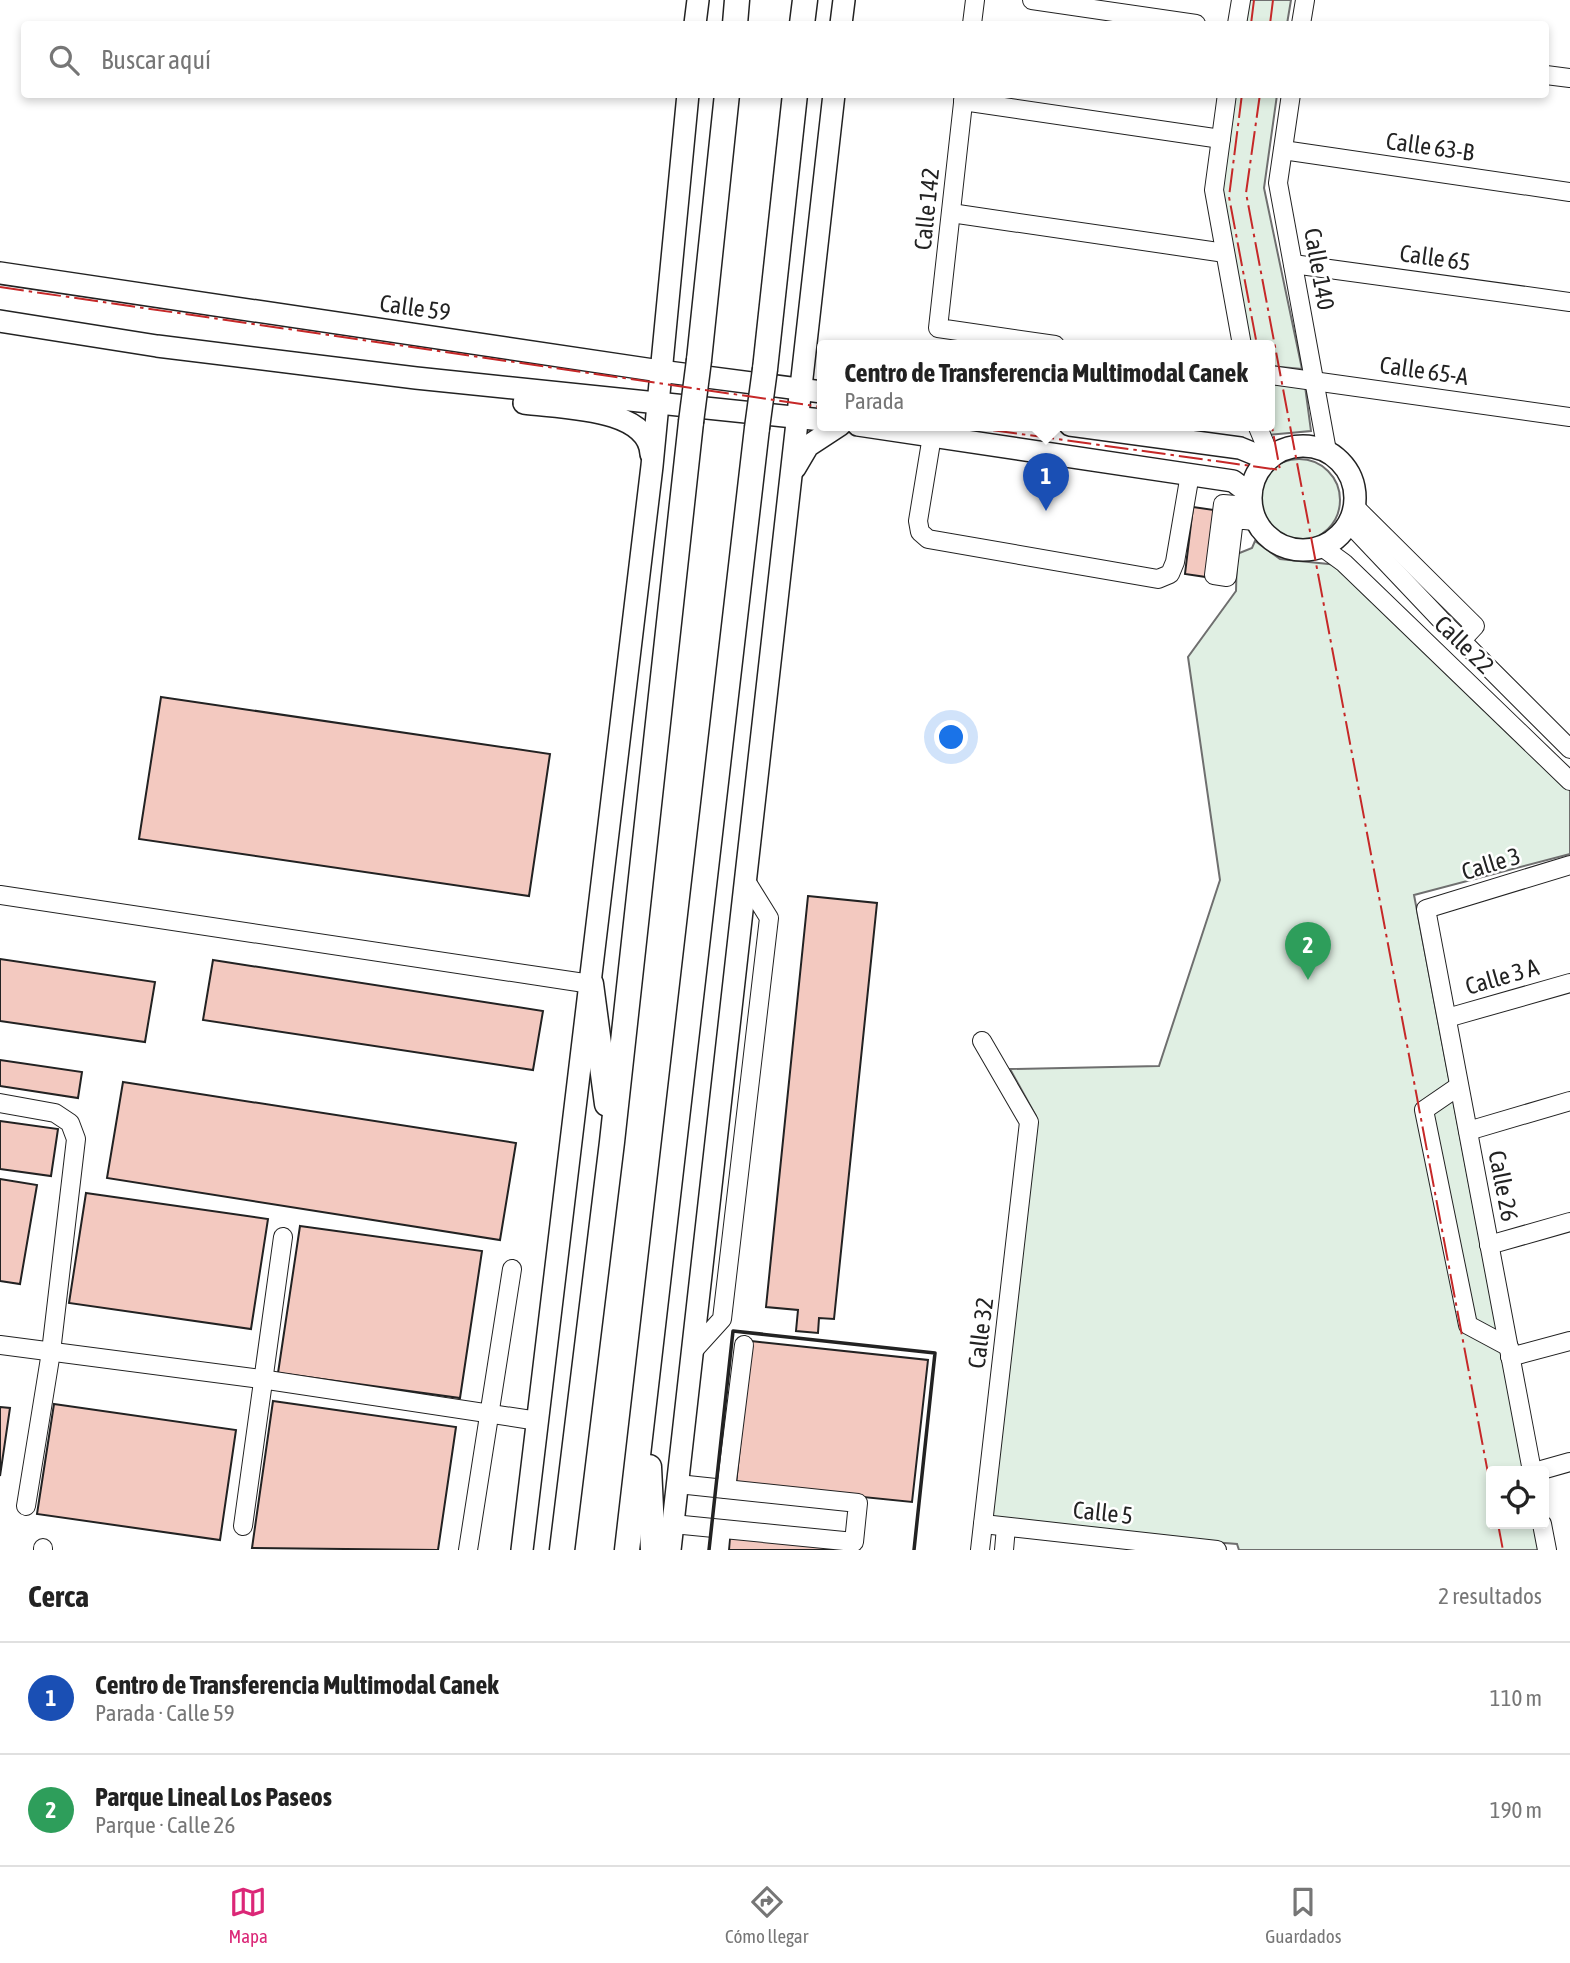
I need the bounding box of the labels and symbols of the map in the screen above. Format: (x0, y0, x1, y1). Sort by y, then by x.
street label: Calle 63-B (1384, 127, 1476, 166)
street label: Calle 142 (909, 167, 944, 251)
street label: Calle 140 (1299, 226, 1340, 312)
street label: Calle 65 (1398, 239, 1472, 276)
street label: Calle 59 (378, 289, 452, 326)
street label: Calle 65-A (1378, 351, 1470, 390)
pin: 1 (1023, 453, 1069, 511)
street label: Calle 22 (1429, 610, 1499, 679)
your location (934, 720, 968, 754)
street label: Calle 3 (1458, 842, 1523, 885)
pin: 2 (1285, 922, 1331, 980)
street label: Calle 3 A (1462, 953, 1542, 1000)
street label: Calle 26 (1483, 1148, 1524, 1223)
street label: Calle 32 (963, 1296, 998, 1370)
street label: Calle 5 (1072, 1496, 1134, 1529)

